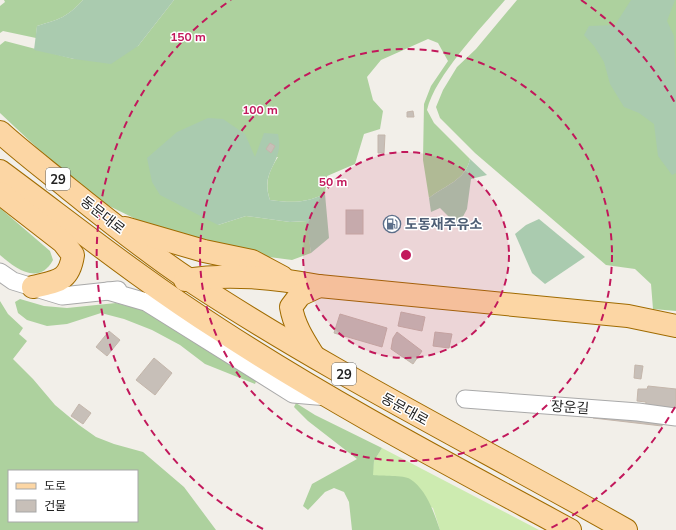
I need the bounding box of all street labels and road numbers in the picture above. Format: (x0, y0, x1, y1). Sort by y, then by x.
road number: 29 (46, 168, 70, 190)
street label: 동문대로 (77, 192, 129, 238)
road number: 29 (332, 363, 356, 385)
street label: 동문대로 (378, 389, 432, 429)
street label: 장운길 (550, 397, 590, 417)

